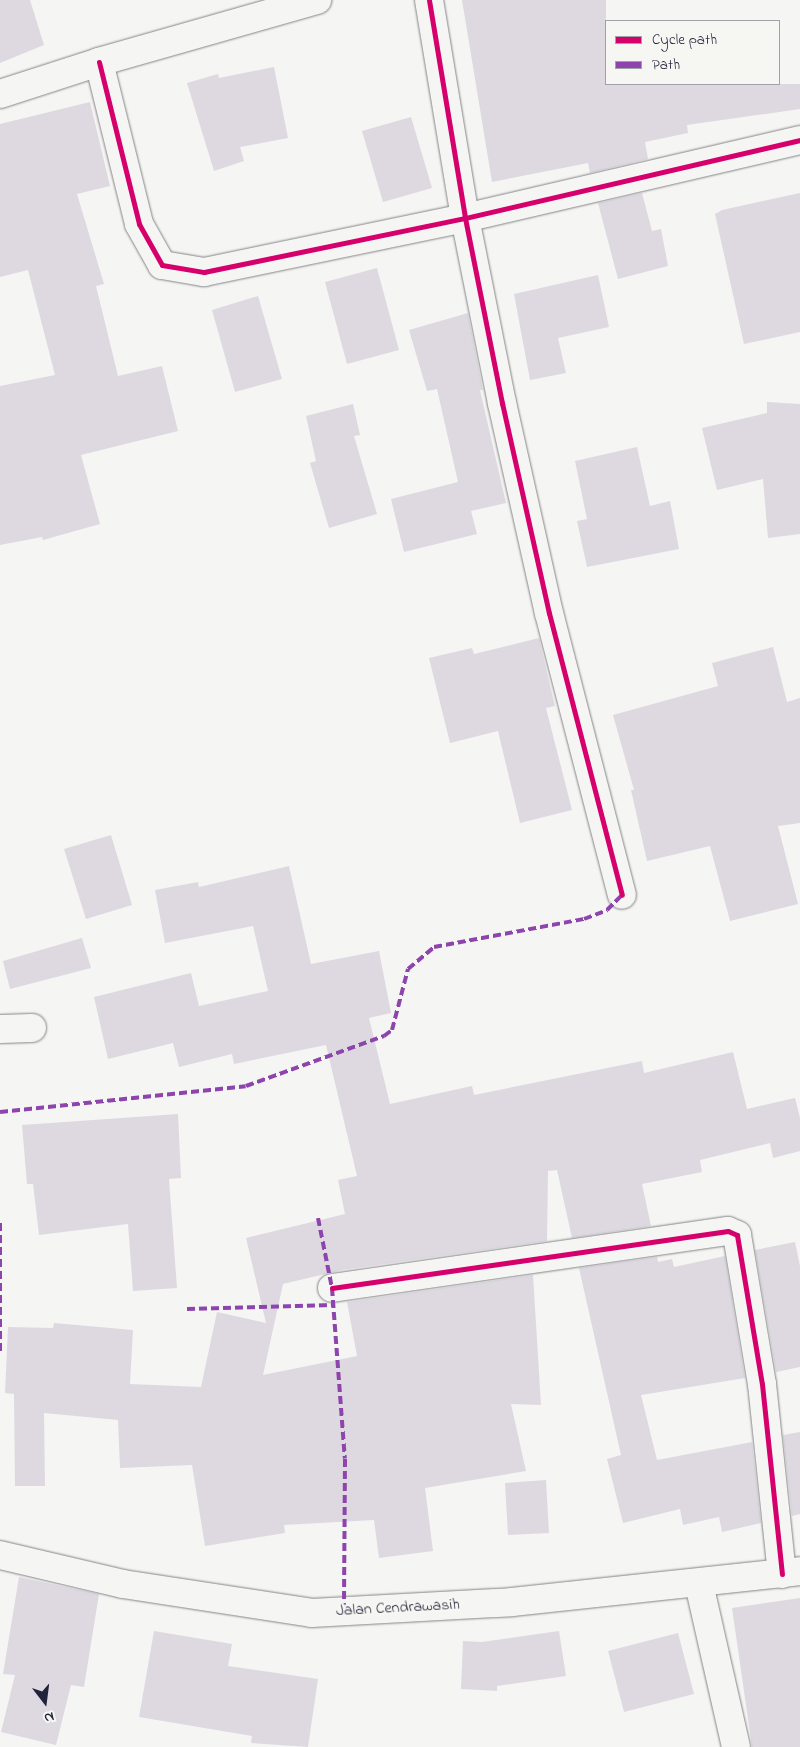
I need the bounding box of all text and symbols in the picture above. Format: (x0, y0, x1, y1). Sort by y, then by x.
legend (605, 20, 780, 85)
text: Cycle path (652, 29, 717, 51)
text: Path (652, 54, 680, 76)
street label: Jalan Cendrawasih (336, 1595, 460, 1621)
north arrow (20, 1677, 70, 1727)
text: N (42, 1706, 56, 1728)

